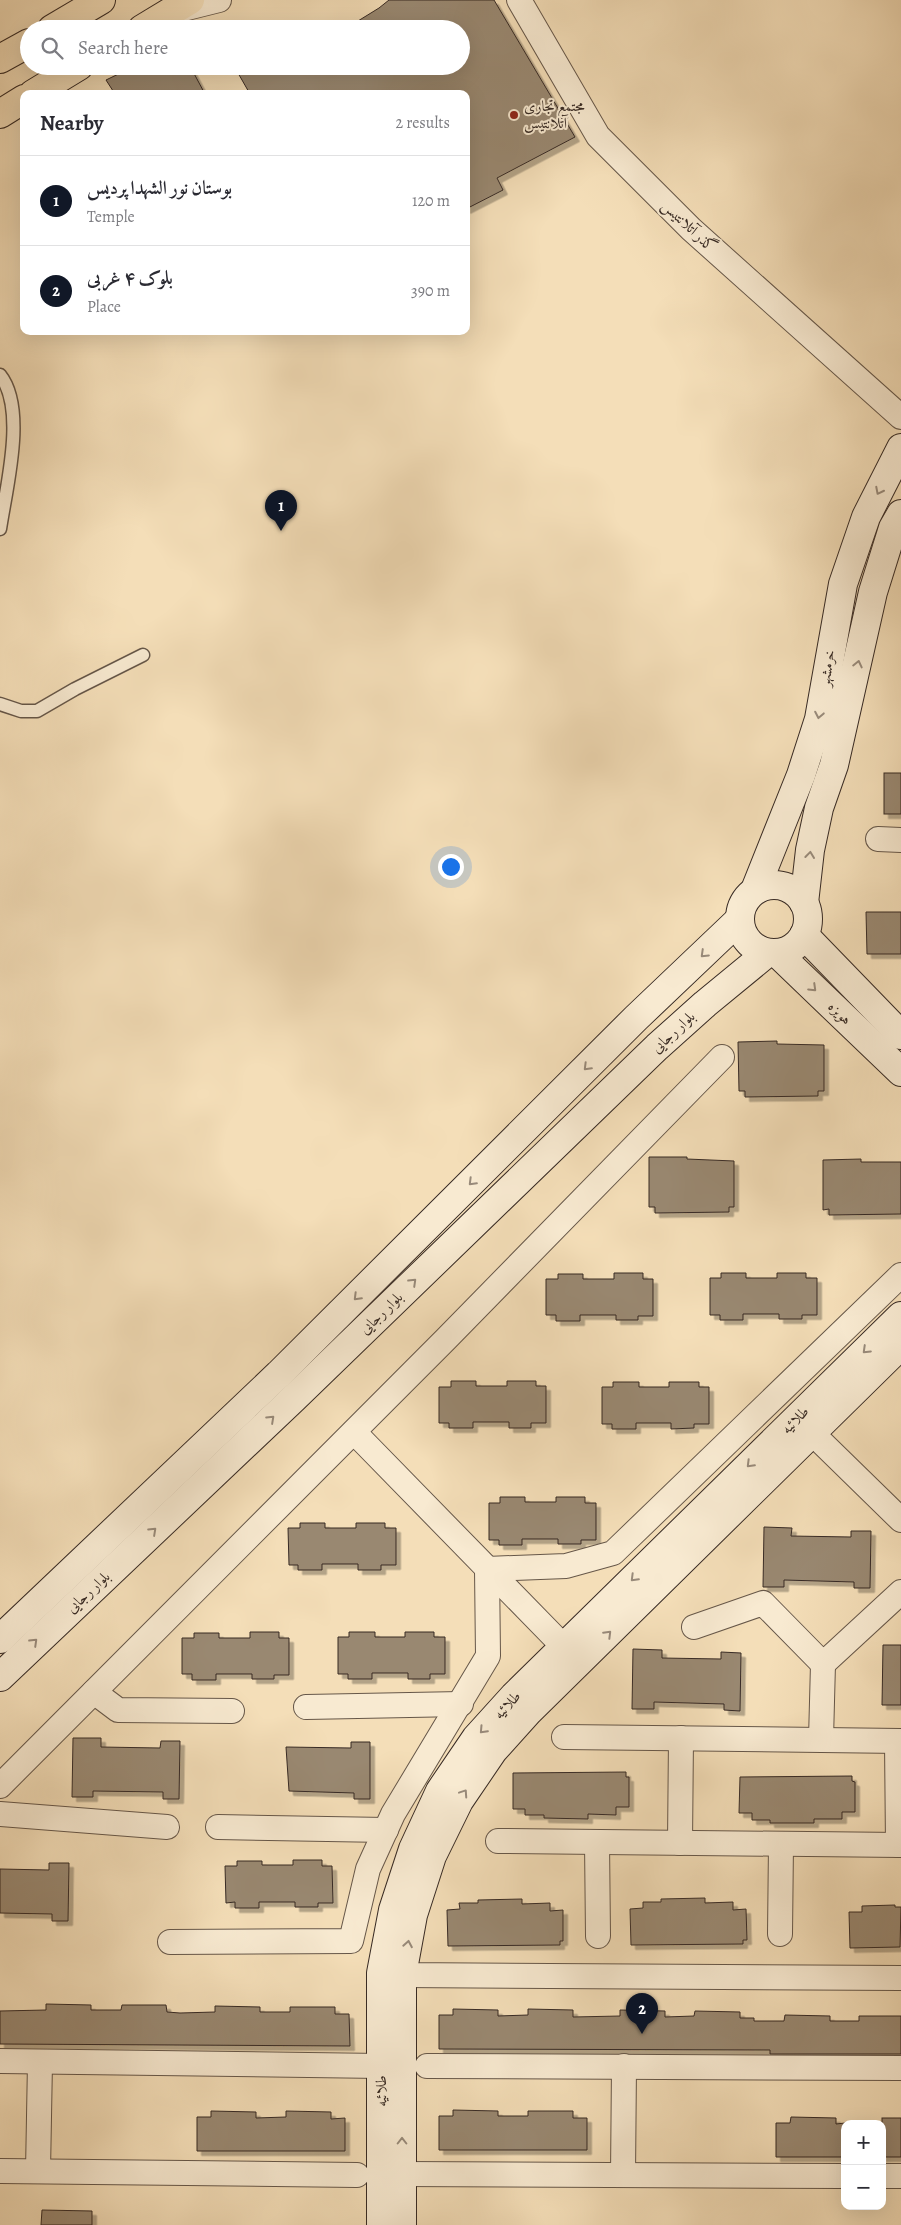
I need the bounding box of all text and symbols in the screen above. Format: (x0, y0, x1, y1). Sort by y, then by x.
search box (20, 20, 470, 75)
icon: search (38, 34, 66, 62)
text: Search here (78, 35, 168, 61)
place label: مجتمع تجاری آتلانتیس (524, 96, 585, 133)
text: Nearby (40, 109, 103, 137)
marker: مجتمع تجاری آتلانتیس (508, 109, 520, 121)
text: 2 results (395, 112, 450, 134)
text: بوستان نور الشهدا پردیس (87, 175, 232, 201)
text: 1 (53, 190, 59, 212)
text: 120 m (412, 190, 450, 212)
street label: گذر آتلانتیس (657, 195, 721, 257)
text: Temple (87, 206, 135, 228)
text: بلوک ۴ غربی (87, 265, 173, 291)
text: 2 (52, 280, 60, 302)
text: 390 m (411, 280, 450, 302)
text: Place (87, 296, 121, 318)
one-way arrow (875, 486, 885, 495)
pin: 1 (265, 490, 297, 531)
street label: خرمشهر (814, 648, 840, 690)
one-way arrow (852, 659, 863, 668)
one-way arrow (815, 711, 825, 719)
one-way arrow (804, 851, 815, 859)
your location (438, 854, 464, 880)
one-way arrow (700, 948, 709, 957)
one-way arrow (807, 982, 816, 991)
street label: هویزه (824, 997, 856, 1029)
street label: بلوار رجایی (647, 1006, 699, 1057)
one-way arrow (584, 1061, 593, 1070)
one-way arrow (469, 1176, 478, 1185)
one-way arrow (407, 1279, 416, 1288)
street label: بلوار رجایی (355, 1287, 407, 1339)
one-way arrow (354, 1291, 363, 1300)
one-way arrow (863, 1344, 872, 1353)
street label: طلائیه (777, 1402, 813, 1438)
one-way arrow (265, 1416, 274, 1425)
one-way arrow (747, 1458, 756, 1467)
one-way arrow (147, 1528, 156, 1537)
street label: بلوار رجایی (62, 1566, 114, 1617)
one-way arrow (631, 1572, 640, 1581)
one-way arrow (602, 1631, 611, 1640)
one-way arrow (29, 1639, 38, 1648)
street label: طلائیه (489, 1687, 525, 1723)
one-way arrow (480, 1725, 489, 1734)
one-way arrow (458, 1789, 467, 1799)
one-way arrow (402, 1940, 413, 1949)
pin: 2 (626, 1993, 658, 2034)
street label: طلائیه (371, 2075, 391, 2107)
map controls (841, 2120, 886, 2210)
button: + (841, 2120, 886, 2165)
one-way arrow (397, 2137, 407, 2145)
button: − (841, 2165, 886, 2210)

